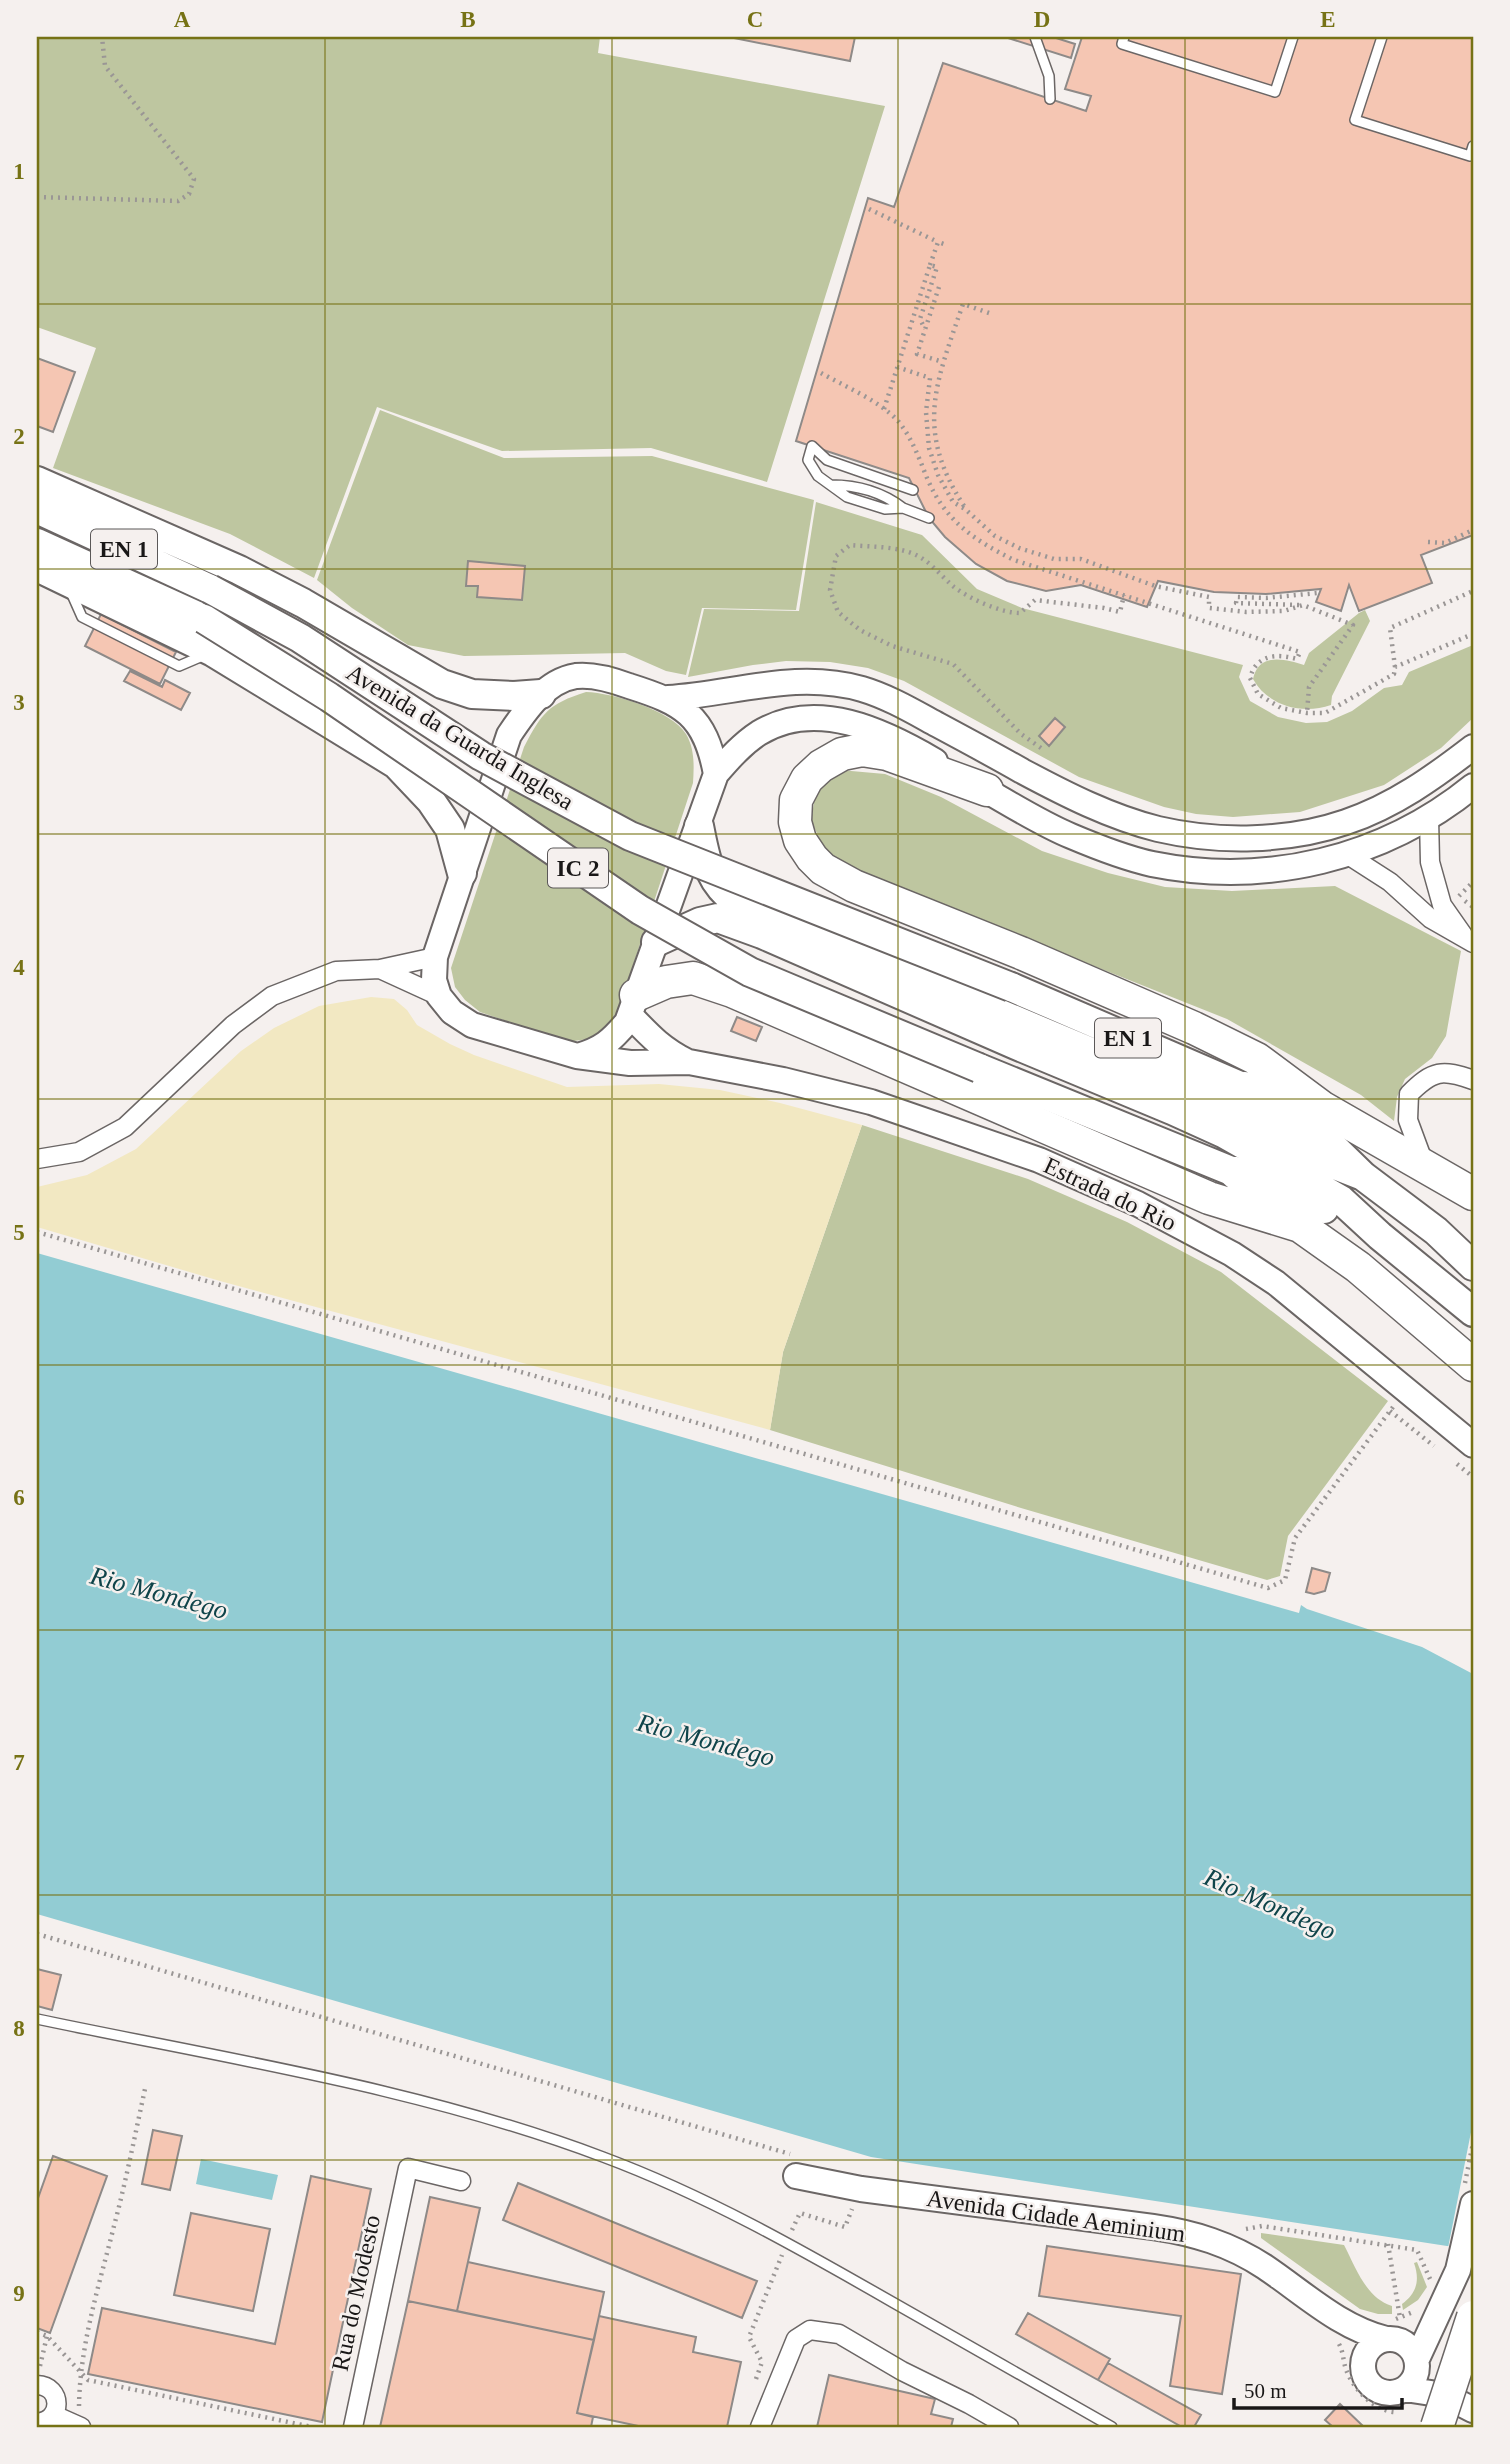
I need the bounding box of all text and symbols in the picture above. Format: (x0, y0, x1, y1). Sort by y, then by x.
text: A (174, 7, 191, 32)
text: B (460, 7, 476, 32)
text: C (747, 7, 763, 32)
text: D (1034, 7, 1050, 32)
text: E (1320, 7, 1336, 32)
text: 1 (13, 159, 25, 184)
text: 2 (13, 424, 25, 449)
road number: EN 1 (91, 530, 157, 568)
street label: Avenida da Guarda Inglesa (342, 659, 578, 815)
text: 3 (13, 690, 25, 715)
road number: IC 2 (548, 848, 608, 888)
text: 4 (13, 955, 25, 980)
road number: EN 1 (1095, 1018, 1161, 1058)
street label: Estrada do Rio (1040, 1152, 1180, 1236)
text: 5 (13, 1220, 25, 1245)
text: 6 (13, 1485, 25, 1510)
water label: Rio Mondego (86, 1561, 231, 1625)
water label: Rio Mondego (633, 1708, 778, 1772)
text: 7 (13, 1750, 25, 1775)
water label: Rio Mondego (1199, 1862, 1340, 1946)
text: 8 (13, 2016, 25, 2041)
street label: Avenida Cidade Aeminium (925, 2185, 1187, 2247)
street label: Rua do Modesto (327, 2213, 385, 2373)
text: 9 (13, 2281, 25, 2306)
scale bar (1234, 2366, 1402, 2410)
text: 50 m (1244, 2379, 1287, 2403)

